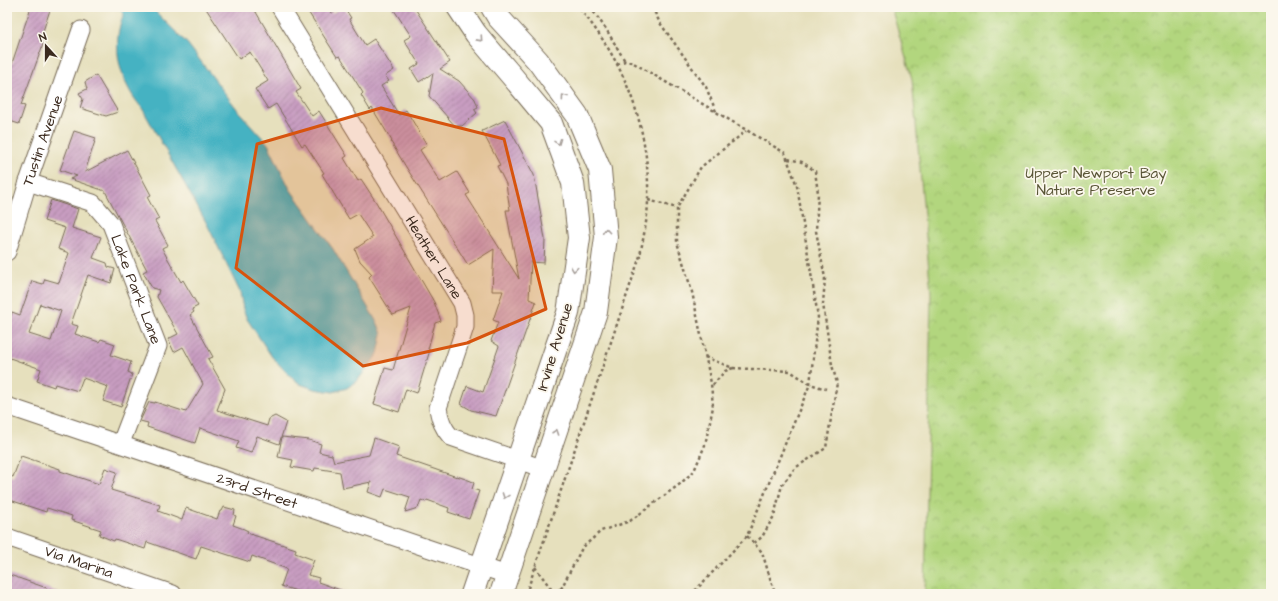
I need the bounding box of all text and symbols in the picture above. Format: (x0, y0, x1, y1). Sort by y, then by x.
north arrow (26, 26, 66, 66)
text: N (37, 29, 49, 45)
one-way arrow (475, 34, 483, 42)
street label: Tustin Avenue (17, 92, 68, 189)
one-way arrow (562, 94, 569, 101)
one-way arrow (553, 139, 561, 146)
park label: Upper Newport Bay Nature Preserve (1026, 163, 1166, 201)
street label: Heather Lane (400, 212, 468, 303)
one-way arrow (601, 228, 610, 234)
street label: Lake Park Lane (106, 232, 167, 347)
one-way arrow (570, 266, 579, 272)
street label: Irvine Avenue (532, 300, 578, 394)
one-way arrow (551, 428, 560, 435)
street label: 23rd Street (214, 467, 301, 514)
one-way arrow (501, 493, 510, 500)
street label: Via Marina (42, 540, 116, 583)

